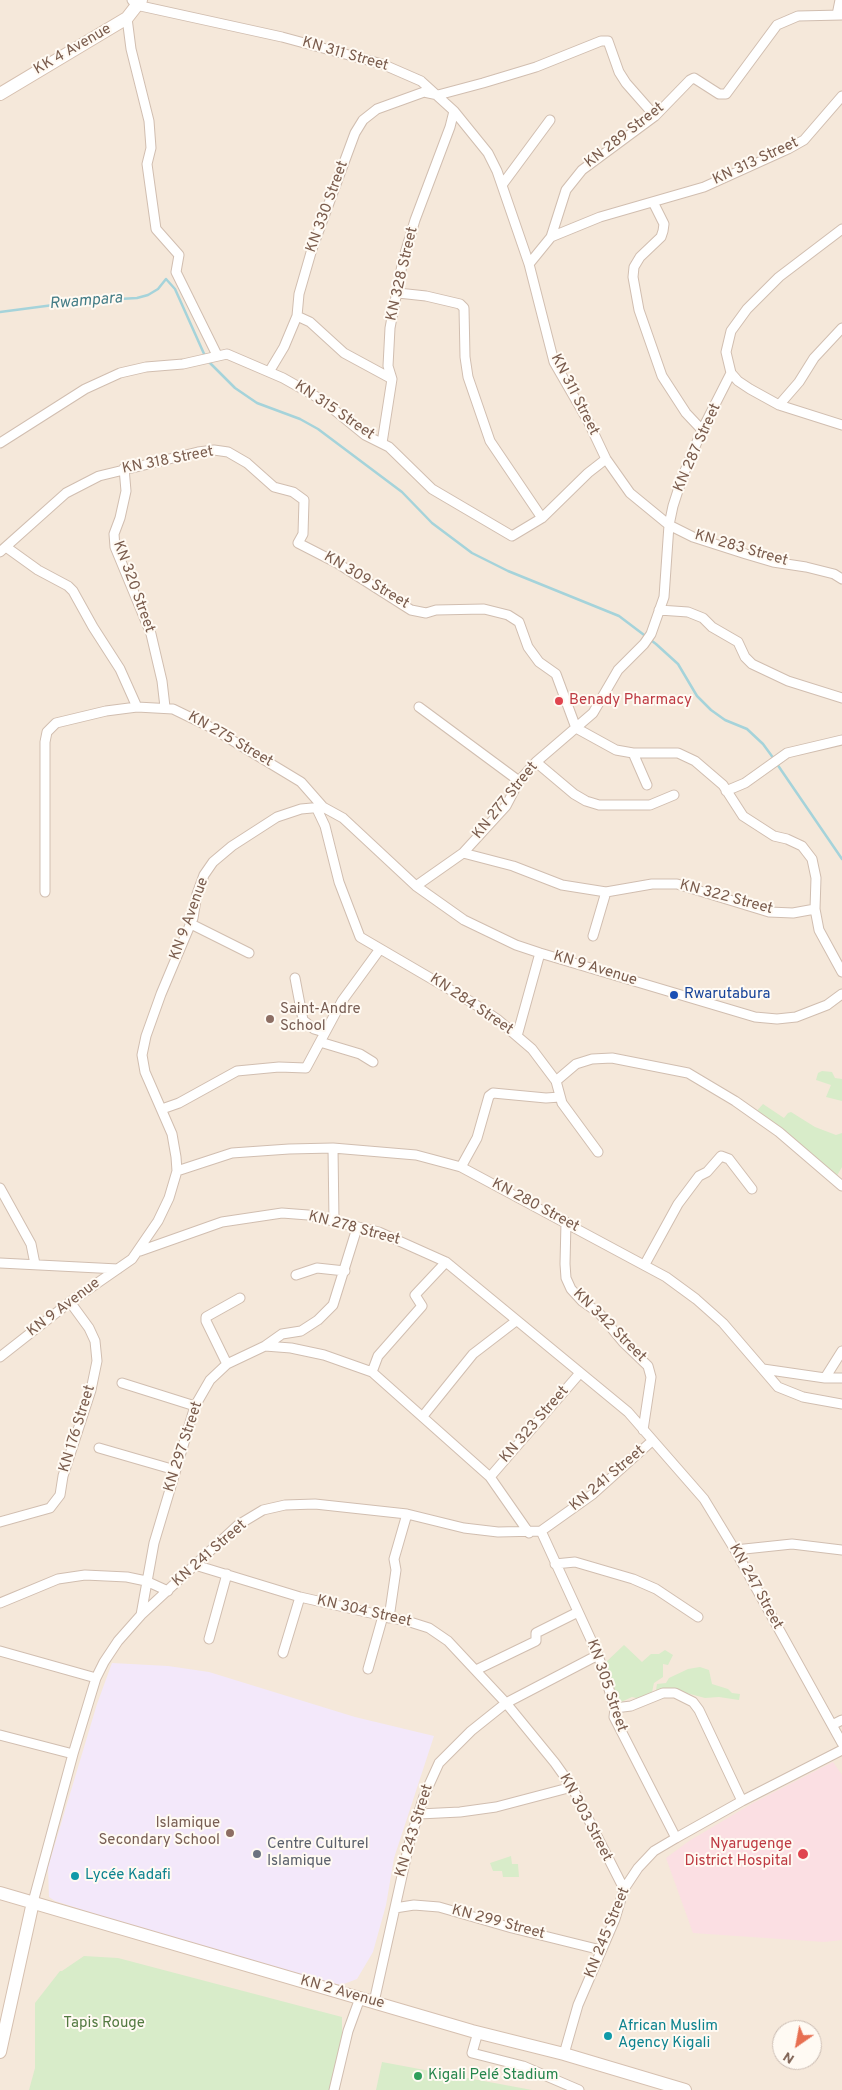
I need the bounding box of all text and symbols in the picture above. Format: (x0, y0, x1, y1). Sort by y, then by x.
street label: KK 4 Avenue (31, 21, 115, 79)
street label: KN 311 Street (300, 34, 390, 76)
street label: KN 289 Street (582, 99, 668, 173)
street label: KN 313 Street (710, 134, 802, 190)
street label: KN 330 Street (303, 159, 353, 255)
street label: KN 328 Street (383, 225, 423, 323)
water label: Rwampara (49, 289, 123, 315)
street label: KN 311 Street (546, 351, 602, 439)
street label: KN 315 Street (291, 378, 377, 444)
street label: KN 287 Street (670, 401, 726, 495)
street label: KN 318 Street (121, 443, 215, 479)
street label: KN 283 Street (692, 527, 790, 571)
street label: KN 320 Street (108, 539, 158, 635)
street label: KN 309 Street (320, 548, 412, 614)
place label: Benady Pharmacy (569, 692, 692, 710)
marker: Benady Pharmacy (553, 695, 565, 707)
street label: KN 275 Street (184, 708, 276, 772)
street label: KN 277 Street (469, 759, 543, 843)
street label: KN 9 Avenue (167, 875, 213, 963)
street label: KN 322 Street (677, 877, 775, 919)
street label: KN 9 Avenue (551, 948, 639, 990)
street label: KN 284 Street (426, 971, 516, 1039)
place label: Rwarutabura (684, 986, 770, 1004)
marker: Rwarutabura (668, 989, 680, 1001)
place label: Saint-Andre School (280, 1001, 360, 1036)
marker: Saint-Andre School (264, 1013, 276, 1025)
street label: KN 280 Street (488, 1175, 582, 1237)
street label: KN 278 Street (306, 1208, 402, 1250)
street label: KN 9 Avenue (24, 1275, 104, 1341)
street label: KN 342 Street (569, 1286, 649, 1366)
street label: KN 176 Street (56, 1383, 100, 1475)
street label: KN 323 Street (497, 1383, 573, 1467)
street label: KN 297 Street (161, 1399, 207, 1495)
street label: KN 241 Street (567, 1442, 649, 1516)
street label: KN 241 Street (169, 1517, 251, 1591)
street label: KN 247 Street (724, 1541, 786, 1633)
street label: KN 304 Street (315, 1592, 413, 1632)
street label: KN 305 Street (582, 1637, 630, 1735)
street label: KN 303 Street (554, 1771, 616, 1865)
street label: KN 243 Street (392, 1782, 438, 1880)
place label: Islamique Secondary School (99, 1815, 220, 1850)
marker: Islamique Secondary School (224, 1827, 236, 1839)
place label: Centre Culturel Islamique (267, 1836, 369, 1871)
place label: Nyarugenge District Hospital (684, 1836, 792, 1871)
marker: Nyarugenge District Hospital (796, 1847, 810, 1861)
marker: Centre Culturel Islamique (251, 1848, 263, 1860)
place label: Lycée Kadafi (85, 1867, 171, 1885)
marker: Lycée Kadafi (69, 1870, 81, 1882)
street label: KN 245 Street (582, 1885, 634, 1981)
street label: KN 299 Street (449, 1902, 547, 1944)
street label: KN 2 Avenue (298, 1972, 386, 2014)
park label: Tapis Rouge (63, 2015, 145, 2033)
place label: African Muslim Agency Kigali (618, 2018, 718, 2053)
north arrow (772, 2020, 822, 2070)
marker: African Muslim Agency Kigali (602, 2030, 614, 2042)
text: N (780, 2047, 798, 2067)
place label: Kigali Pelé Stadium (428, 2067, 558, 2085)
marker: Kigali Pelé Stadium (412, 2070, 424, 2082)

